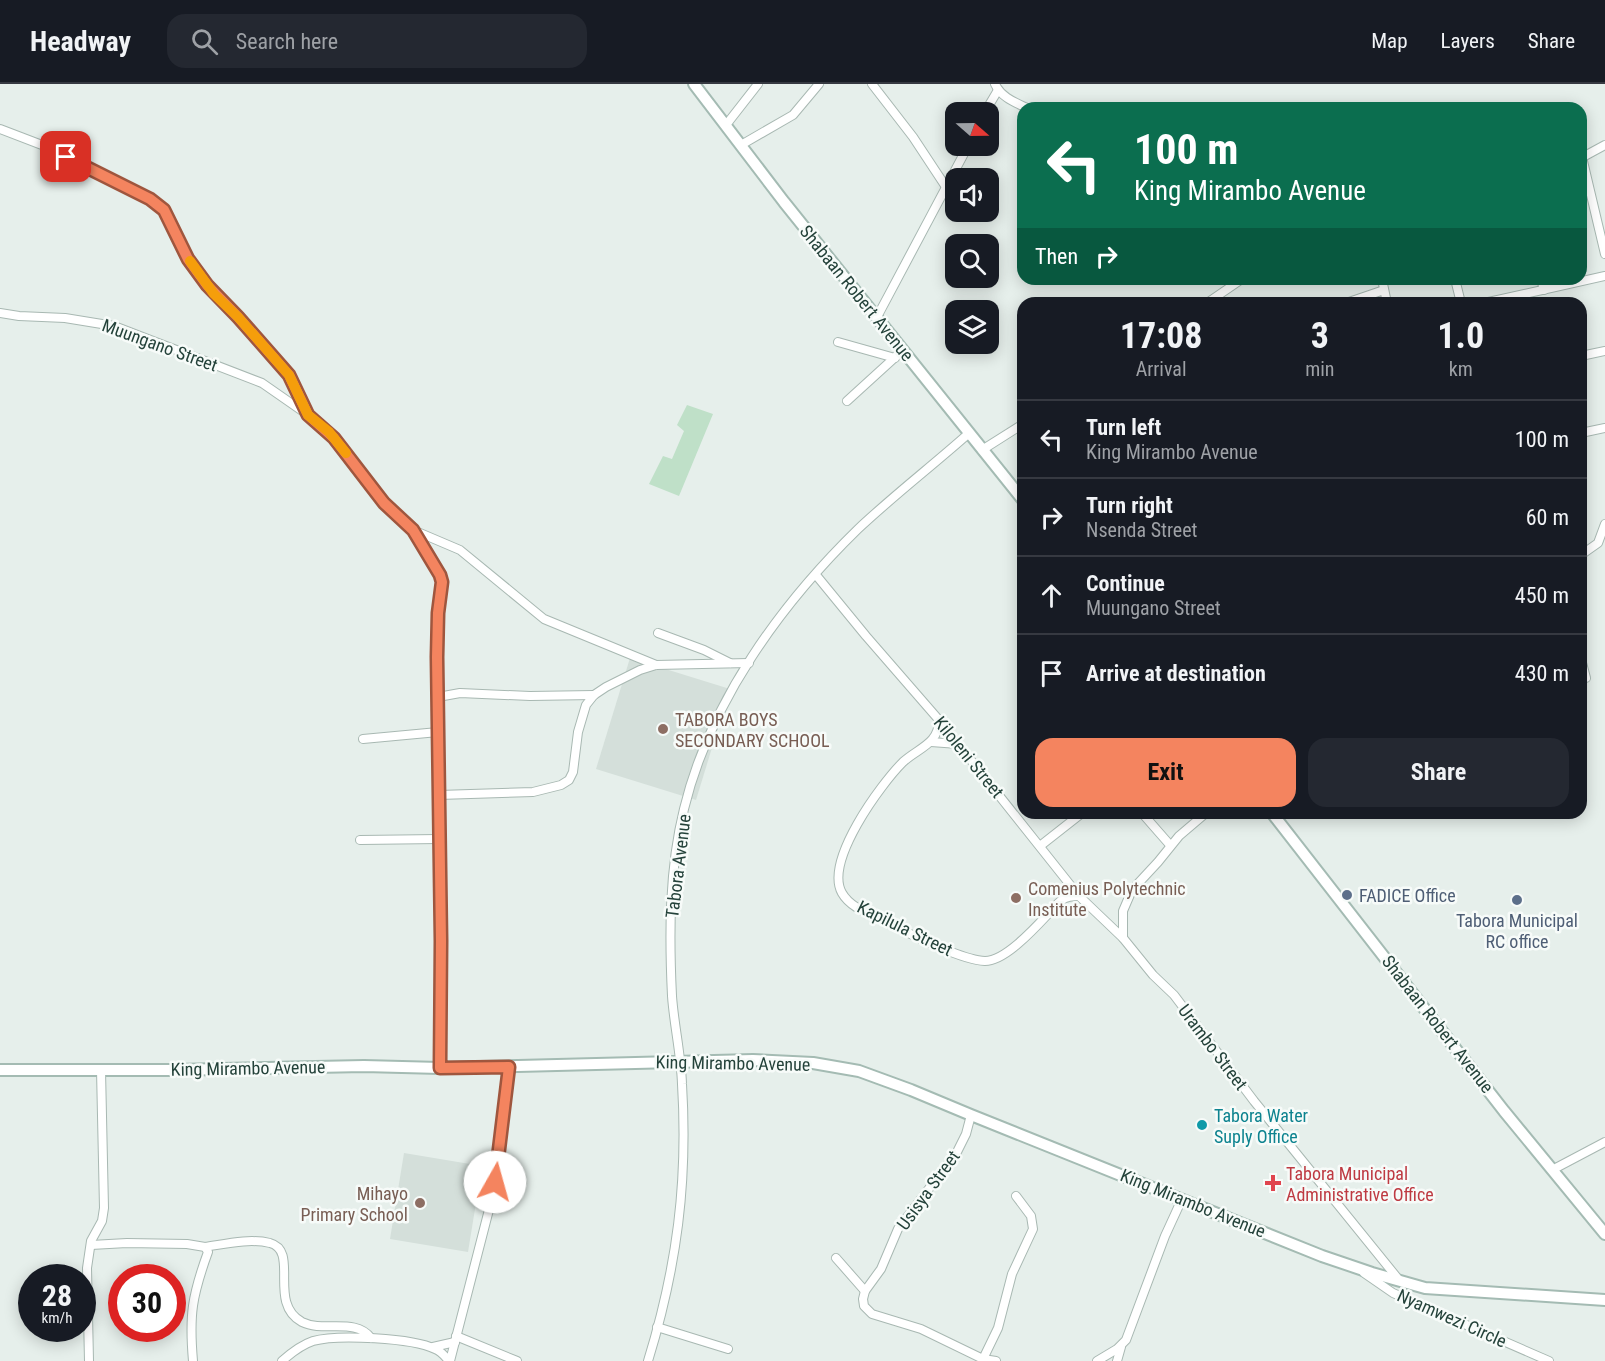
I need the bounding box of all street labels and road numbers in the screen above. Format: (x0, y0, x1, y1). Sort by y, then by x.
street label: Shabaan Robert Avenue (796, 221, 918, 365)
street label: Muungano Street (99, 314, 221, 376)
street label: Kiloleni Street (930, 712, 1008, 802)
street label: Tabora Avenue (661, 813, 695, 919)
street label: Kapilula Street (854, 896, 956, 960)
street label: Shabaan Robert Avenue (1378, 951, 1498, 1097)
street label: Urambo Street (1174, 1000, 1252, 1094)
street label: King Mirambo Avenue (656, 1051, 810, 1075)
street label: King Mirambo Avenue (171, 1056, 325, 1080)
street label: Usisya Street (892, 1146, 964, 1234)
street label: King Mirambo Avenue (1117, 1164, 1269, 1242)
street label: Nyamwezi Circle (1394, 1285, 1510, 1351)

